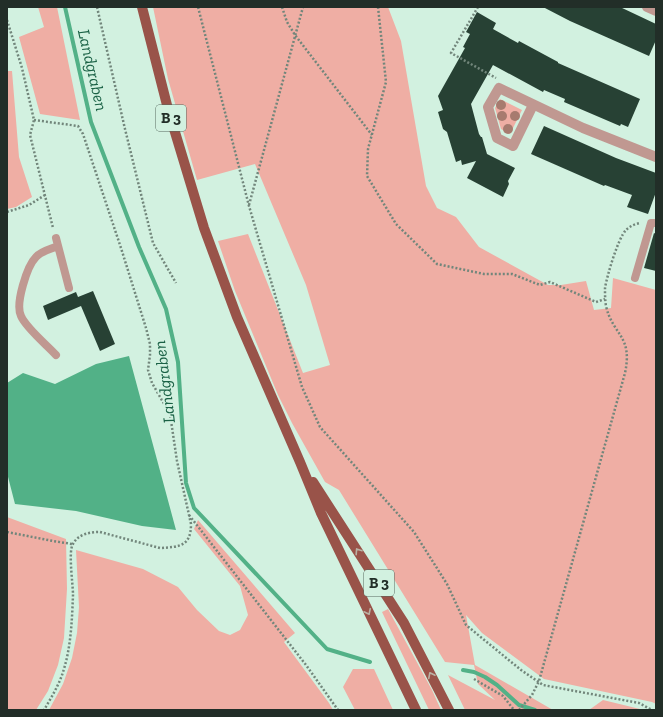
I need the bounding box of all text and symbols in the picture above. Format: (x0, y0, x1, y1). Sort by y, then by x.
water label: Landgraben (74, 27, 112, 113)
road number: B 3 (156, 105, 186, 131)
water label: Landgraben (149, 339, 179, 424)
one-way arrow (355, 548, 363, 555)
road number: B 3 (364, 570, 394, 596)
one-way arrow (363, 607, 371, 615)
one-way arrow (428, 672, 436, 679)

